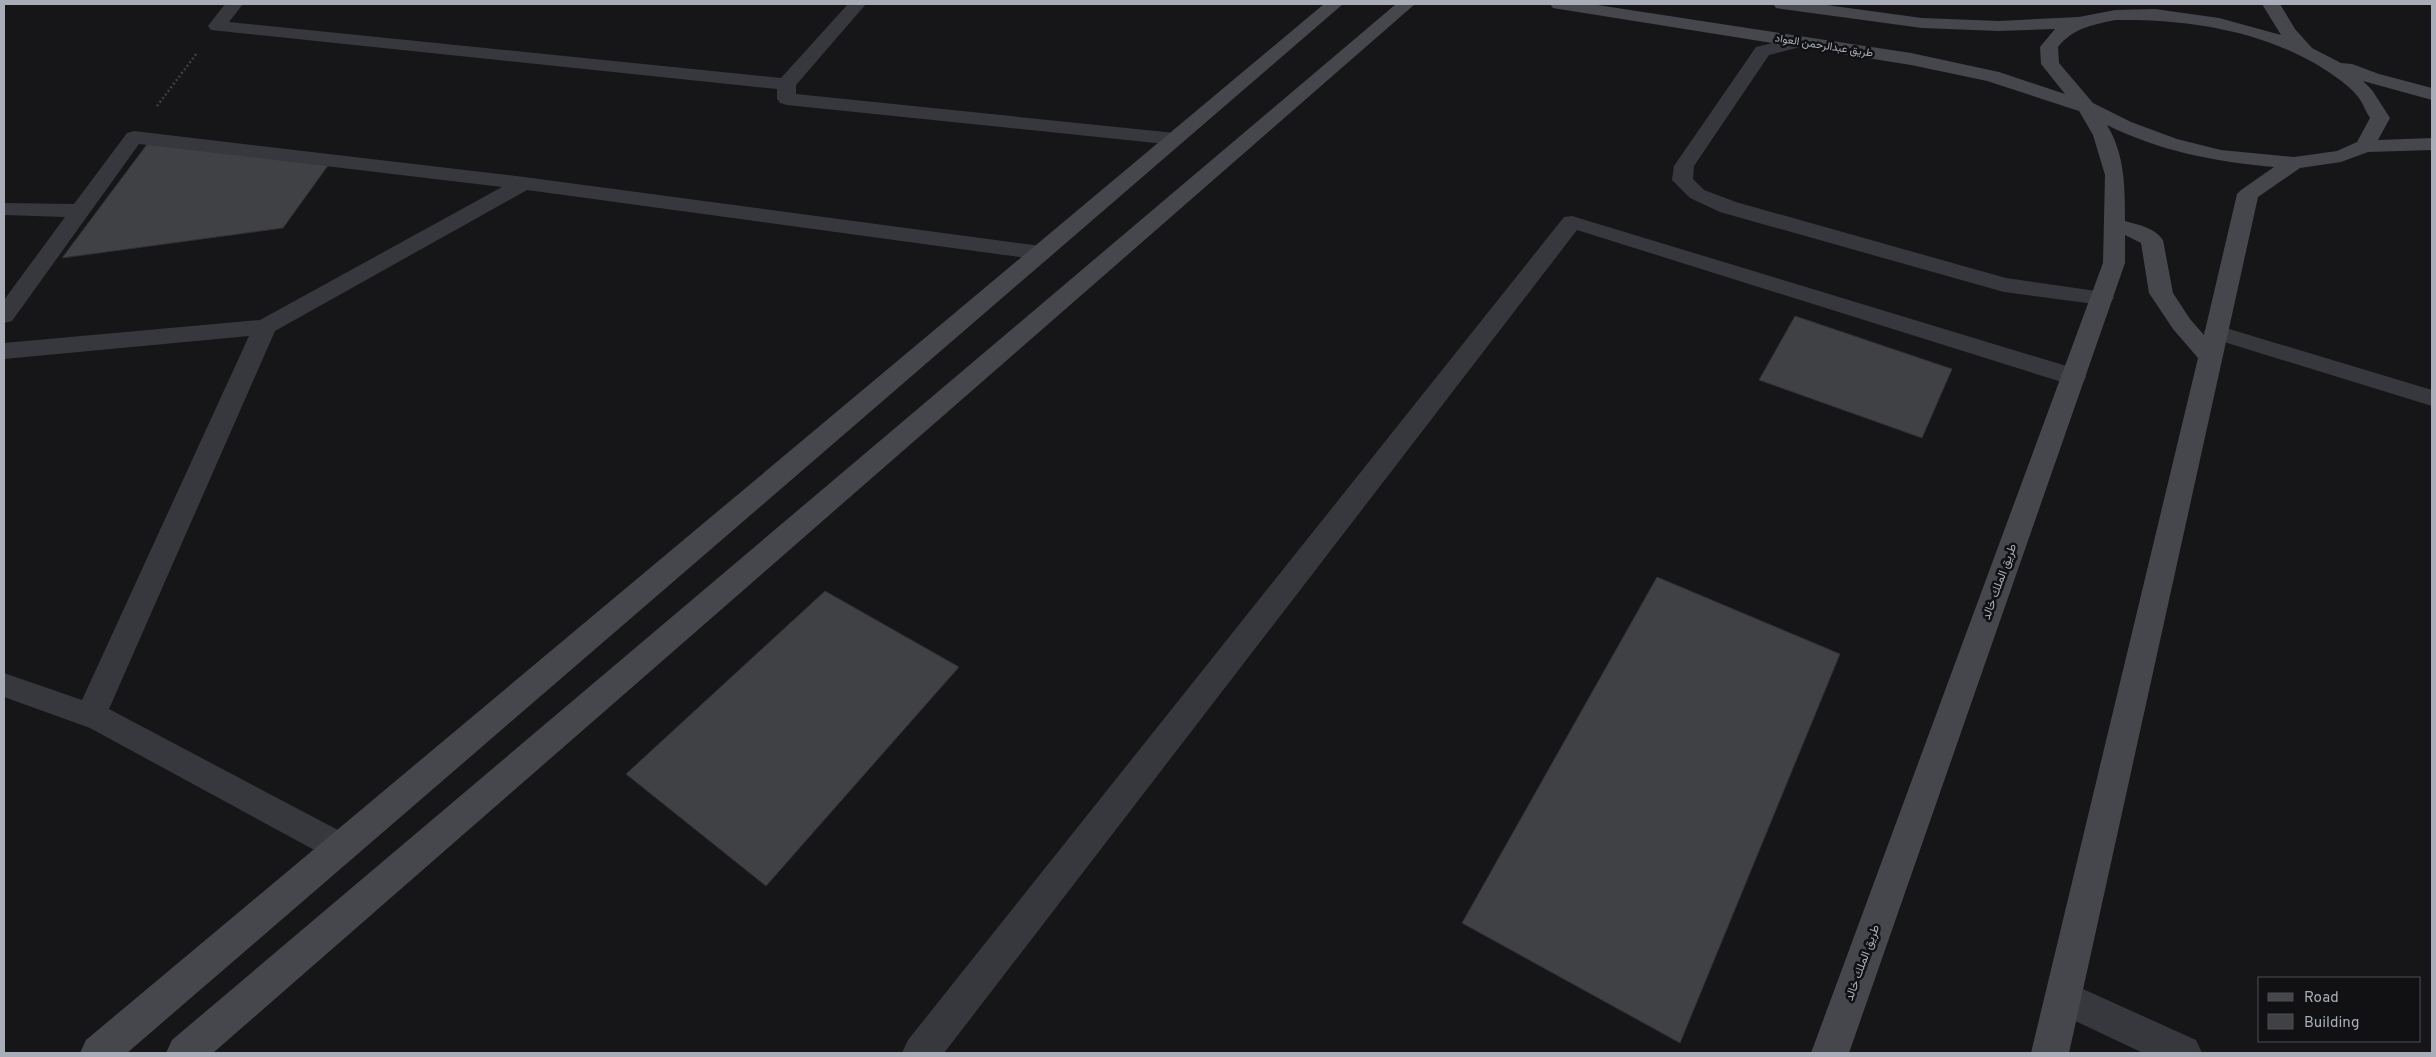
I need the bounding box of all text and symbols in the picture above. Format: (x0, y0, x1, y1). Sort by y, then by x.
street label: طريق عبدالرحمن العواد (1774, 31, 1874, 61)
street label: طريق الملك خالد (1979, 542, 2021, 622)
street label: طريق الملك خالد (1842, 923, 1884, 1003)
legend (2258, 977, 2421, 1042)
text: Road (2304, 989, 2339, 1008)
text: Building (2304, 1014, 2359, 1033)

